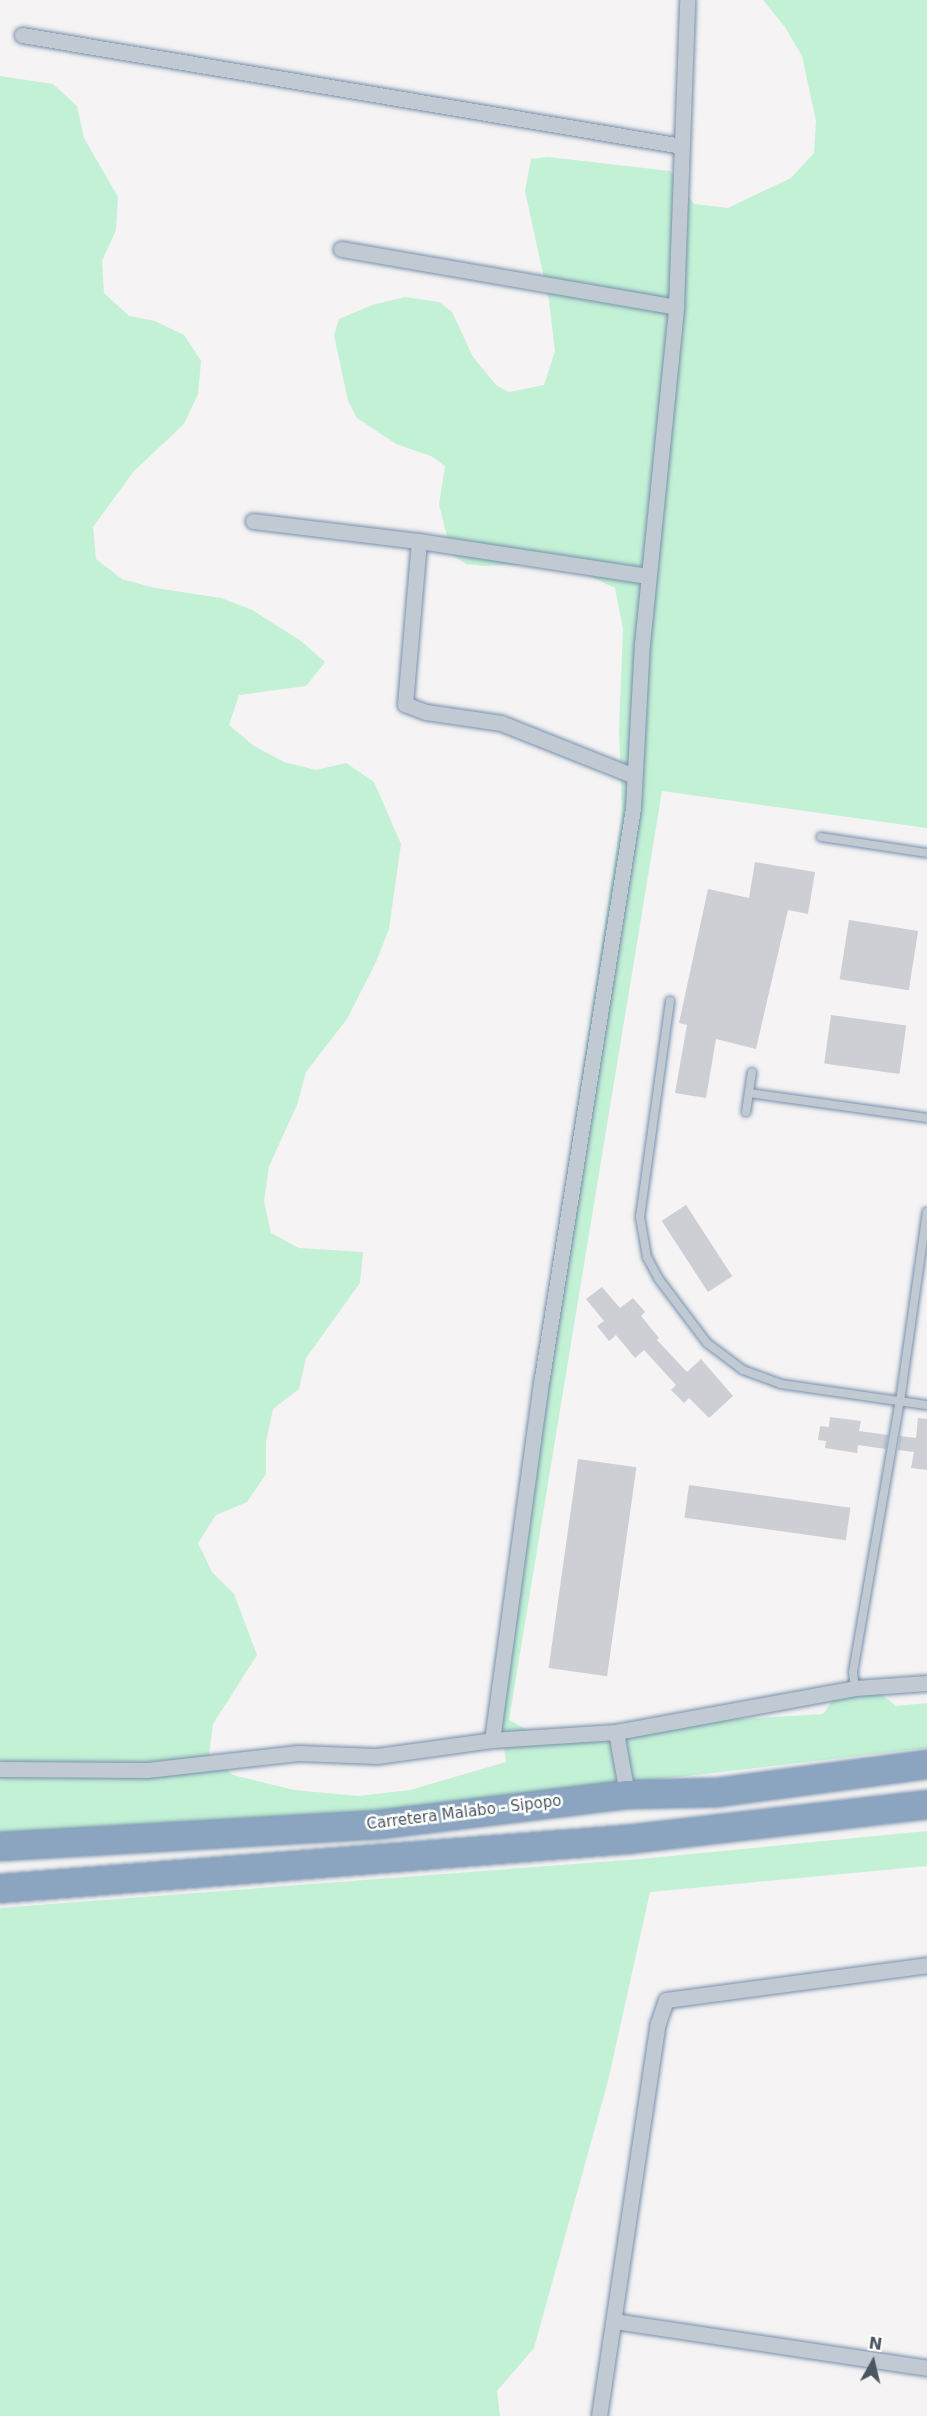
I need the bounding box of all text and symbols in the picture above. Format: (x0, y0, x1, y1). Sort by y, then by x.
street label: Carretera Malabo - Sipopo (366, 1792, 562, 1834)
north arrow (843, 2332, 903, 2392)
text: N (868, 2333, 884, 2354)

